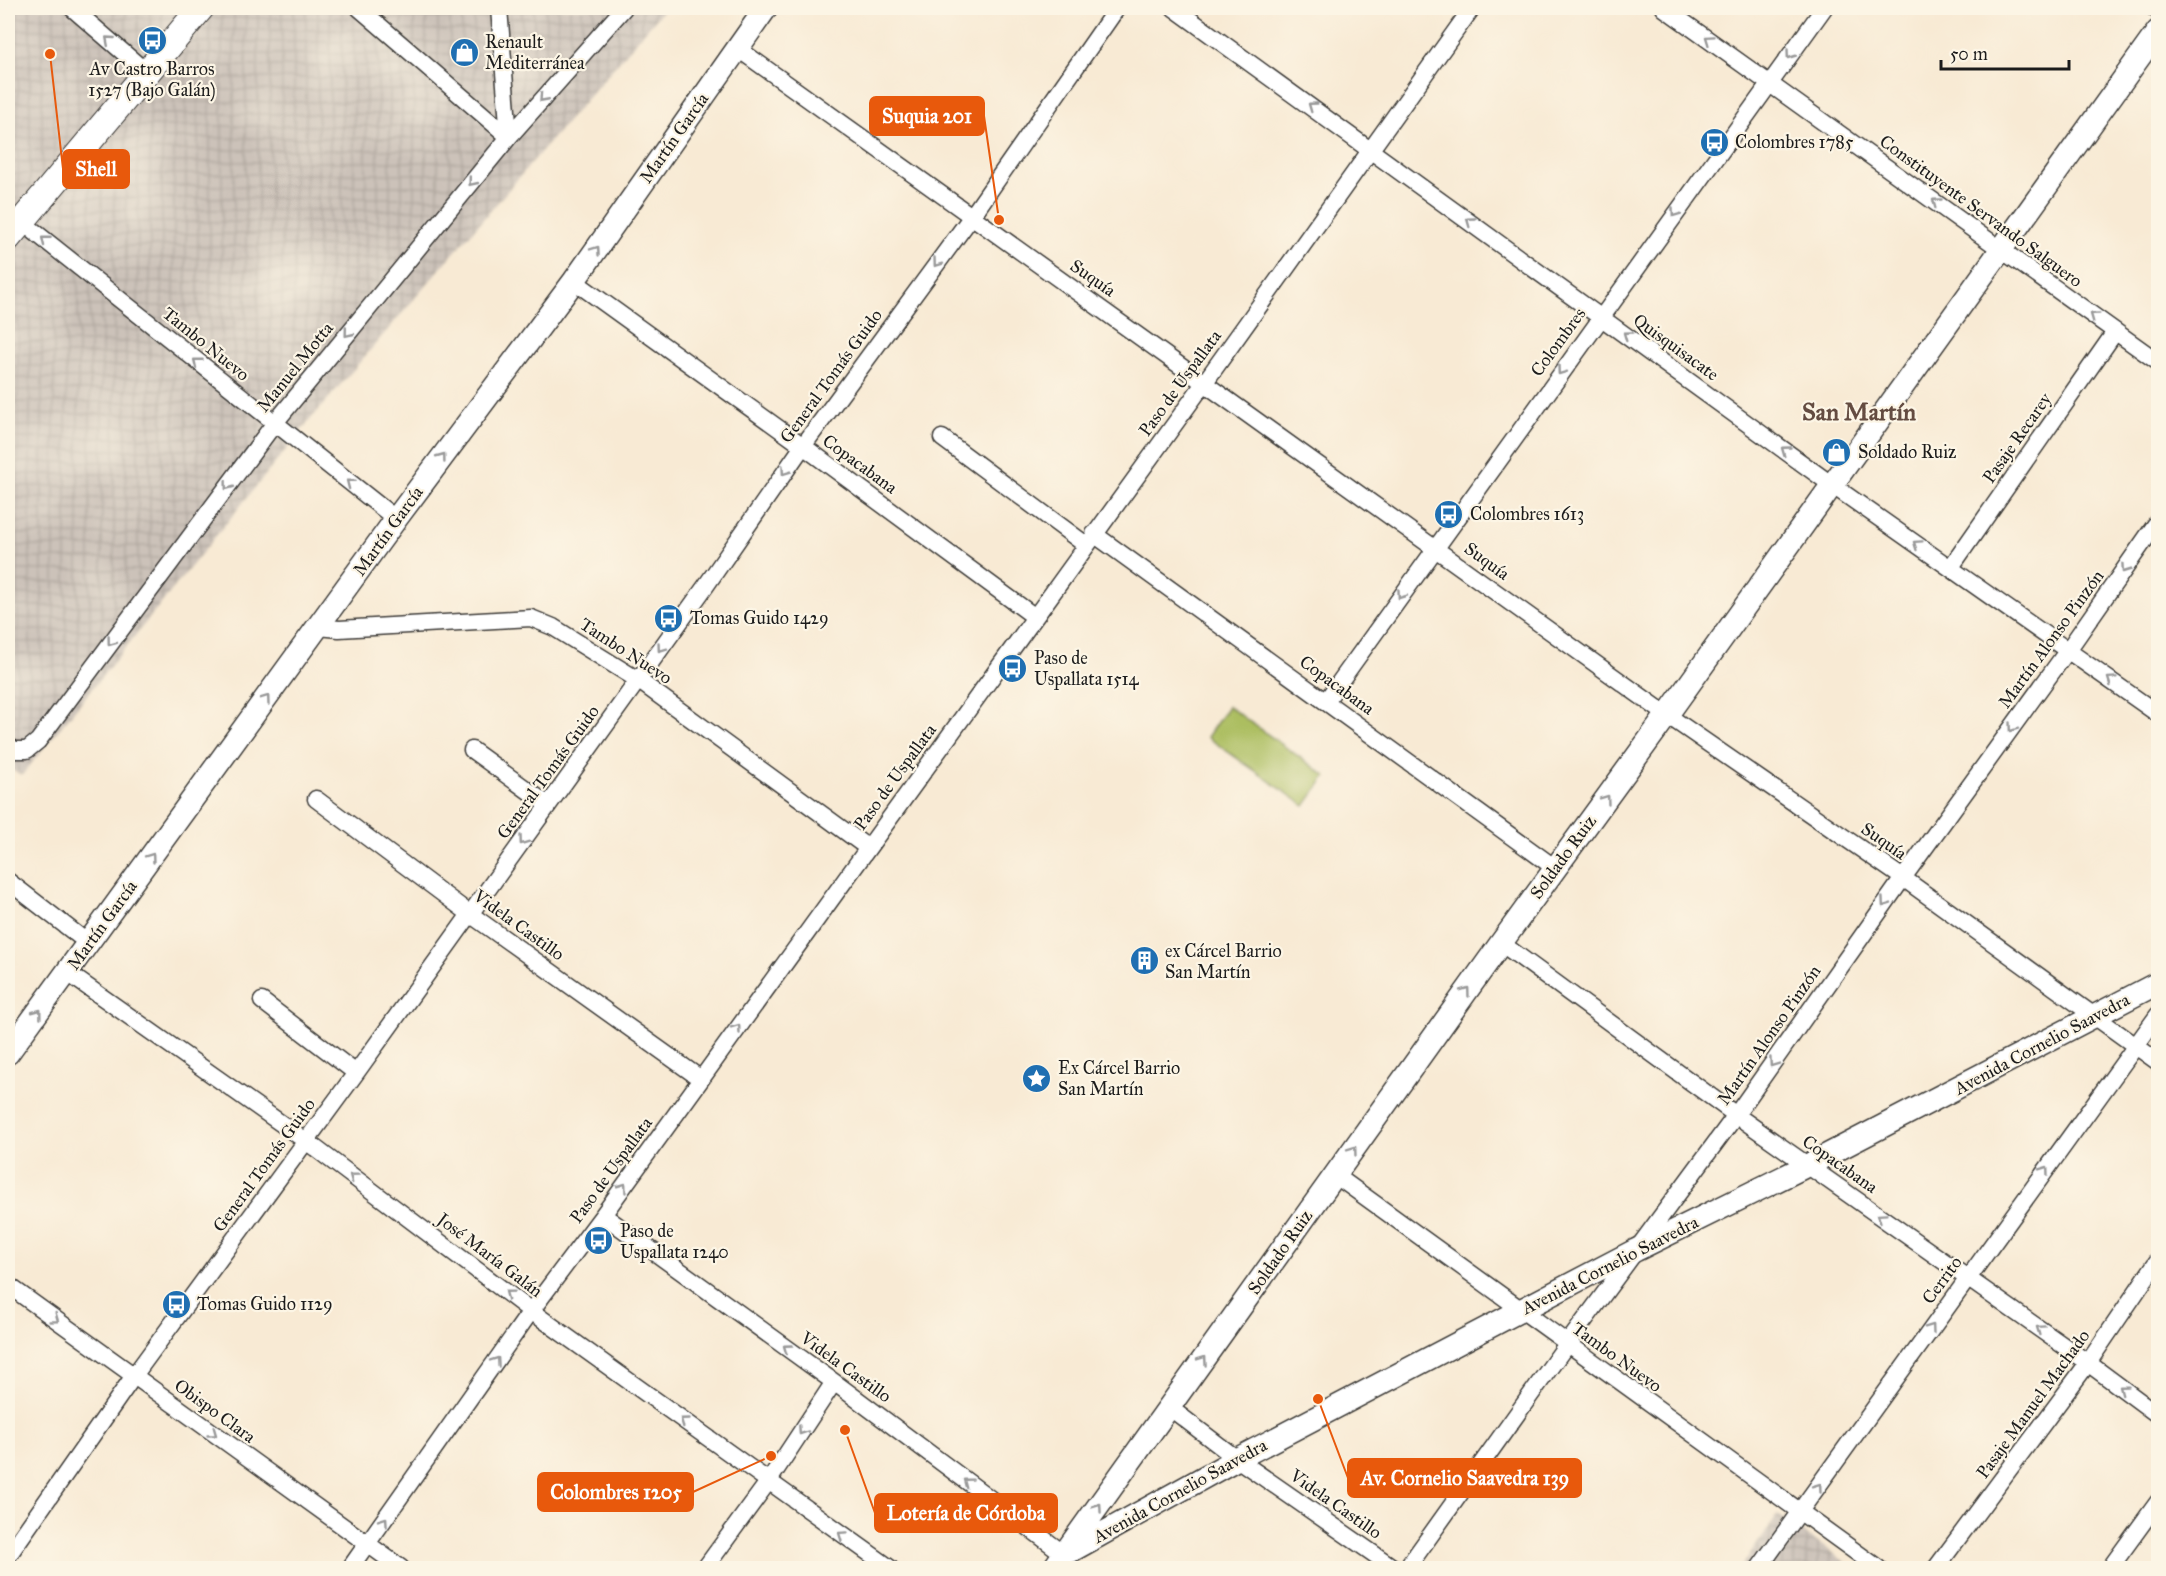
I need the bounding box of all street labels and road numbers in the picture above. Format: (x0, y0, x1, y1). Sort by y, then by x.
street label: Martín García (635, 88, 713, 187)
street label: Constituyente Servando Salguero (1875, 130, 2087, 293)
street label: Suquía (1065, 254, 1120, 303)
street label: Tambo Nuevo (158, 302, 254, 386)
street label: Colombres (1526, 303, 1590, 381)
street label: General Tomás Guido (775, 305, 887, 447)
street label: Quisquisacate (1628, 309, 1723, 386)
street label: Manuel Motta (252, 317, 338, 416)
street label: Paso de Uspallata (1134, 325, 1226, 440)
street label: Pasaje Recarey (1978, 388, 2057, 487)
street label: Copacabana (818, 430, 902, 499)
street label: Martín García (348, 482, 428, 580)
street label: Suquía (1459, 537, 1514, 586)
street label: Martín Alonso Pinzón (1993, 565, 2109, 712)
street label: Tambo Nuevo (576, 613, 676, 689)
street label: Copacabana (1295, 651, 1379, 720)
street label: General Tomás Guido (492, 701, 604, 843)
street label: Paso de Uspallata (849, 719, 941, 834)
street label: Soldado Ruiz (1525, 811, 1601, 903)
street label: Suquía (1856, 817, 1911, 866)
street label: Martín García (62, 876, 142, 974)
street label: Videla Castillo (468, 884, 569, 965)
street label: Martín Alonso Pinzón (1712, 961, 1826, 1109)
street label: Avenida Cornelio Saavedra (1950, 988, 2134, 1100)
street label: General Tomás Guido (208, 1094, 320, 1236)
street label: Paso de Uspallata (565, 1112, 657, 1227)
street label: Copacabana (1798, 1130, 1882, 1198)
street label: Soldado Ruiz (1243, 1205, 1317, 1299)
street label: José María Galán (431, 1207, 547, 1303)
street label: Avenida Cornelio Saavedra (1517, 1211, 1702, 1320)
street label: Cerrito (1917, 1252, 1967, 1308)
street label: Tambo Nuevo (1568, 1317, 1666, 1397)
street label: Pasaje Manuel Machado (1972, 1325, 2094, 1483)
street label: Videla Castillo (795, 1326, 896, 1407)
street label: Obispo Clara (170, 1374, 260, 1448)
street label: Avenida Cornelio Saavedra (1088, 1434, 1271, 1548)
street label: Videla Castillo (1285, 1464, 1386, 1544)

